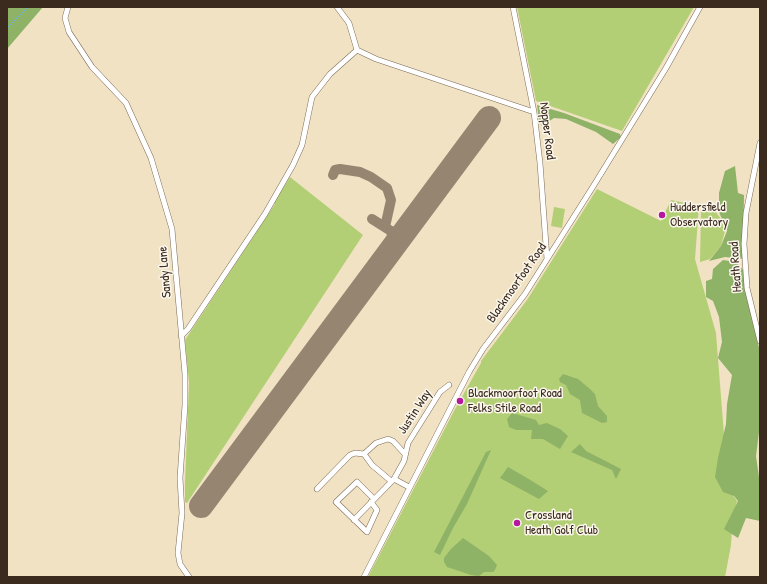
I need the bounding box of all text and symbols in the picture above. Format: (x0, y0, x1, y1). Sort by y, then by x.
street label: Nopper Road (536, 101, 558, 161)
place label: Huddersfield Observatory (670, 200, 728, 231)
marker: Huddersfield Observatory (657, 210, 667, 220)
street label: Blackmoorfoot Road (484, 240, 550, 326)
street label: Heath Road (726, 241, 746, 293)
street label: Sandy Lane (155, 246, 175, 298)
place label: Blackmoorfoot Road Felks Stile Road (468, 386, 562, 417)
street label: Justin Way (395, 387, 435, 437)
marker: Blackmoorfoot Road Felks Stile Road (455, 396, 465, 406)
place label: Crossland Heath Golf Club (525, 508, 598, 539)
marker: Crossland Heath Golf Club (512, 518, 522, 528)

